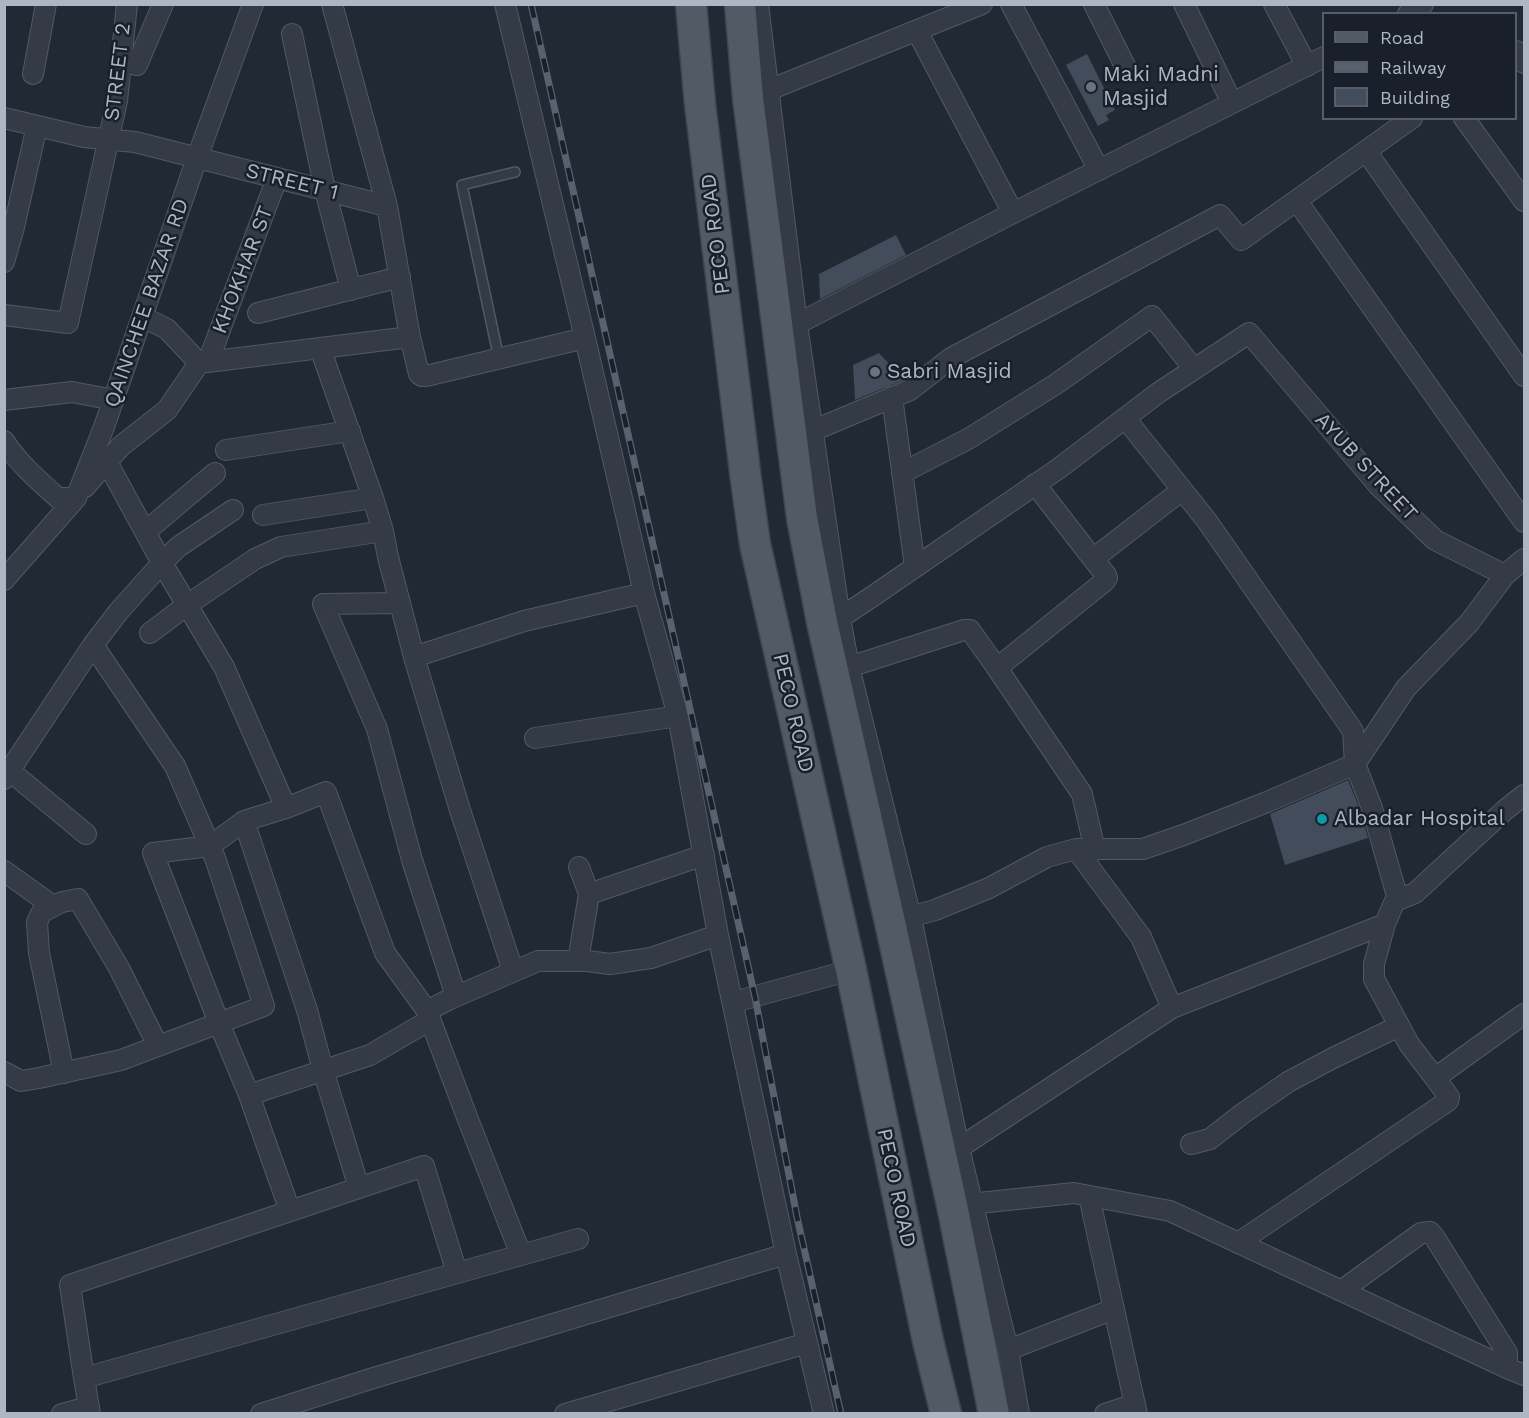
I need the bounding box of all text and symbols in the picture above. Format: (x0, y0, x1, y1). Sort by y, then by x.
legend (1322, 12, 1517, 120)
street label: STREET 2 (100, 22, 136, 122)
text: Road (1380, 27, 1424, 48)
text: Railway (1380, 57, 1446, 78)
place label: Maki Madni Masjid (1103, 62, 1219, 112)
marker: Maki Madni Masjid (1084, 80, 1098, 94)
text: Building (1380, 87, 1450, 108)
street label: STREET 1 (243, 158, 341, 206)
street label: PECO ROAD (696, 172, 736, 296)
street label: QAINCHEE BAZAR RD (99, 195, 195, 411)
street label: KHOKHAR ST (207, 203, 279, 337)
place label: Sabri Masjid (887, 359, 1012, 385)
marker: Sabri Masjid (868, 365, 882, 379)
street label: AYUB STREET (1309, 408, 1423, 526)
street label: PECO ROAD (767, 651, 819, 775)
place label: Albadar Hospital (1334, 806, 1505, 832)
marker: Albadar Hospital (1315, 812, 1329, 826)
street label: PECO ROAD (871, 1126, 921, 1250)

